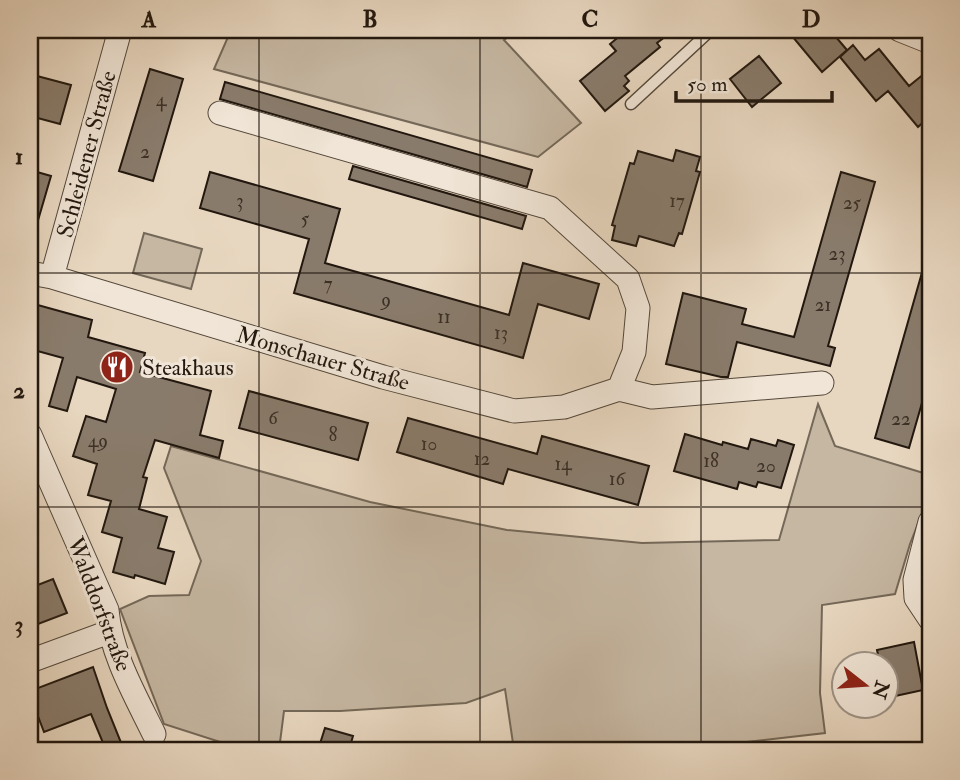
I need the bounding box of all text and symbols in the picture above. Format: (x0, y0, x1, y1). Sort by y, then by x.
text: A (141, 5, 157, 34)
text: B (362, 5, 378, 34)
text: C (582, 5, 598, 34)
text: D (802, 5, 820, 34)
scale bar (676, 60, 832, 104)
street label: Schleidener Straße (50, 67, 123, 241)
text: 50 m (687, 71, 728, 98)
house number: 4 (156, 88, 167, 112)
house number: 2 (140, 140, 150, 164)
text: 1 (15, 142, 23, 171)
house number: 3 (236, 189, 244, 213)
house number: 17 (669, 189, 685, 213)
house number: 25 (843, 191, 862, 215)
house number: 5 (301, 207, 310, 231)
house number: 23 (829, 242, 845, 266)
house number: 7 (324, 272, 333, 296)
house number: 9 (379, 288, 391, 312)
house number: 21 (815, 293, 831, 317)
house number: 11 (437, 305, 451, 329)
street label: Monschauer Straße (233, 320, 413, 397)
house number: 13 (494, 321, 508, 345)
restaurant icon: Steakhaus (98, 348, 136, 386)
place label: Steakhaus (142, 353, 234, 382)
text: 2 (13, 376, 25, 405)
house number: 6 (268, 406, 279, 430)
house number: 22 (891, 407, 911, 431)
house number: 8 (329, 423, 338, 447)
house number: 49 (88, 429, 108, 453)
house number: 10 (421, 432, 437, 456)
house number: 12 (474, 447, 490, 471)
house number: 18 (703, 449, 719, 473)
house number: 14 (554, 452, 572, 476)
house number: 20 (756, 454, 776, 478)
house number: 16 (609, 467, 627, 491)
street label: Walddorfstraße (60, 532, 139, 676)
text: 3 (15, 610, 23, 639)
north arrow (830, 650, 900, 720)
text: N (866, 677, 895, 702)

